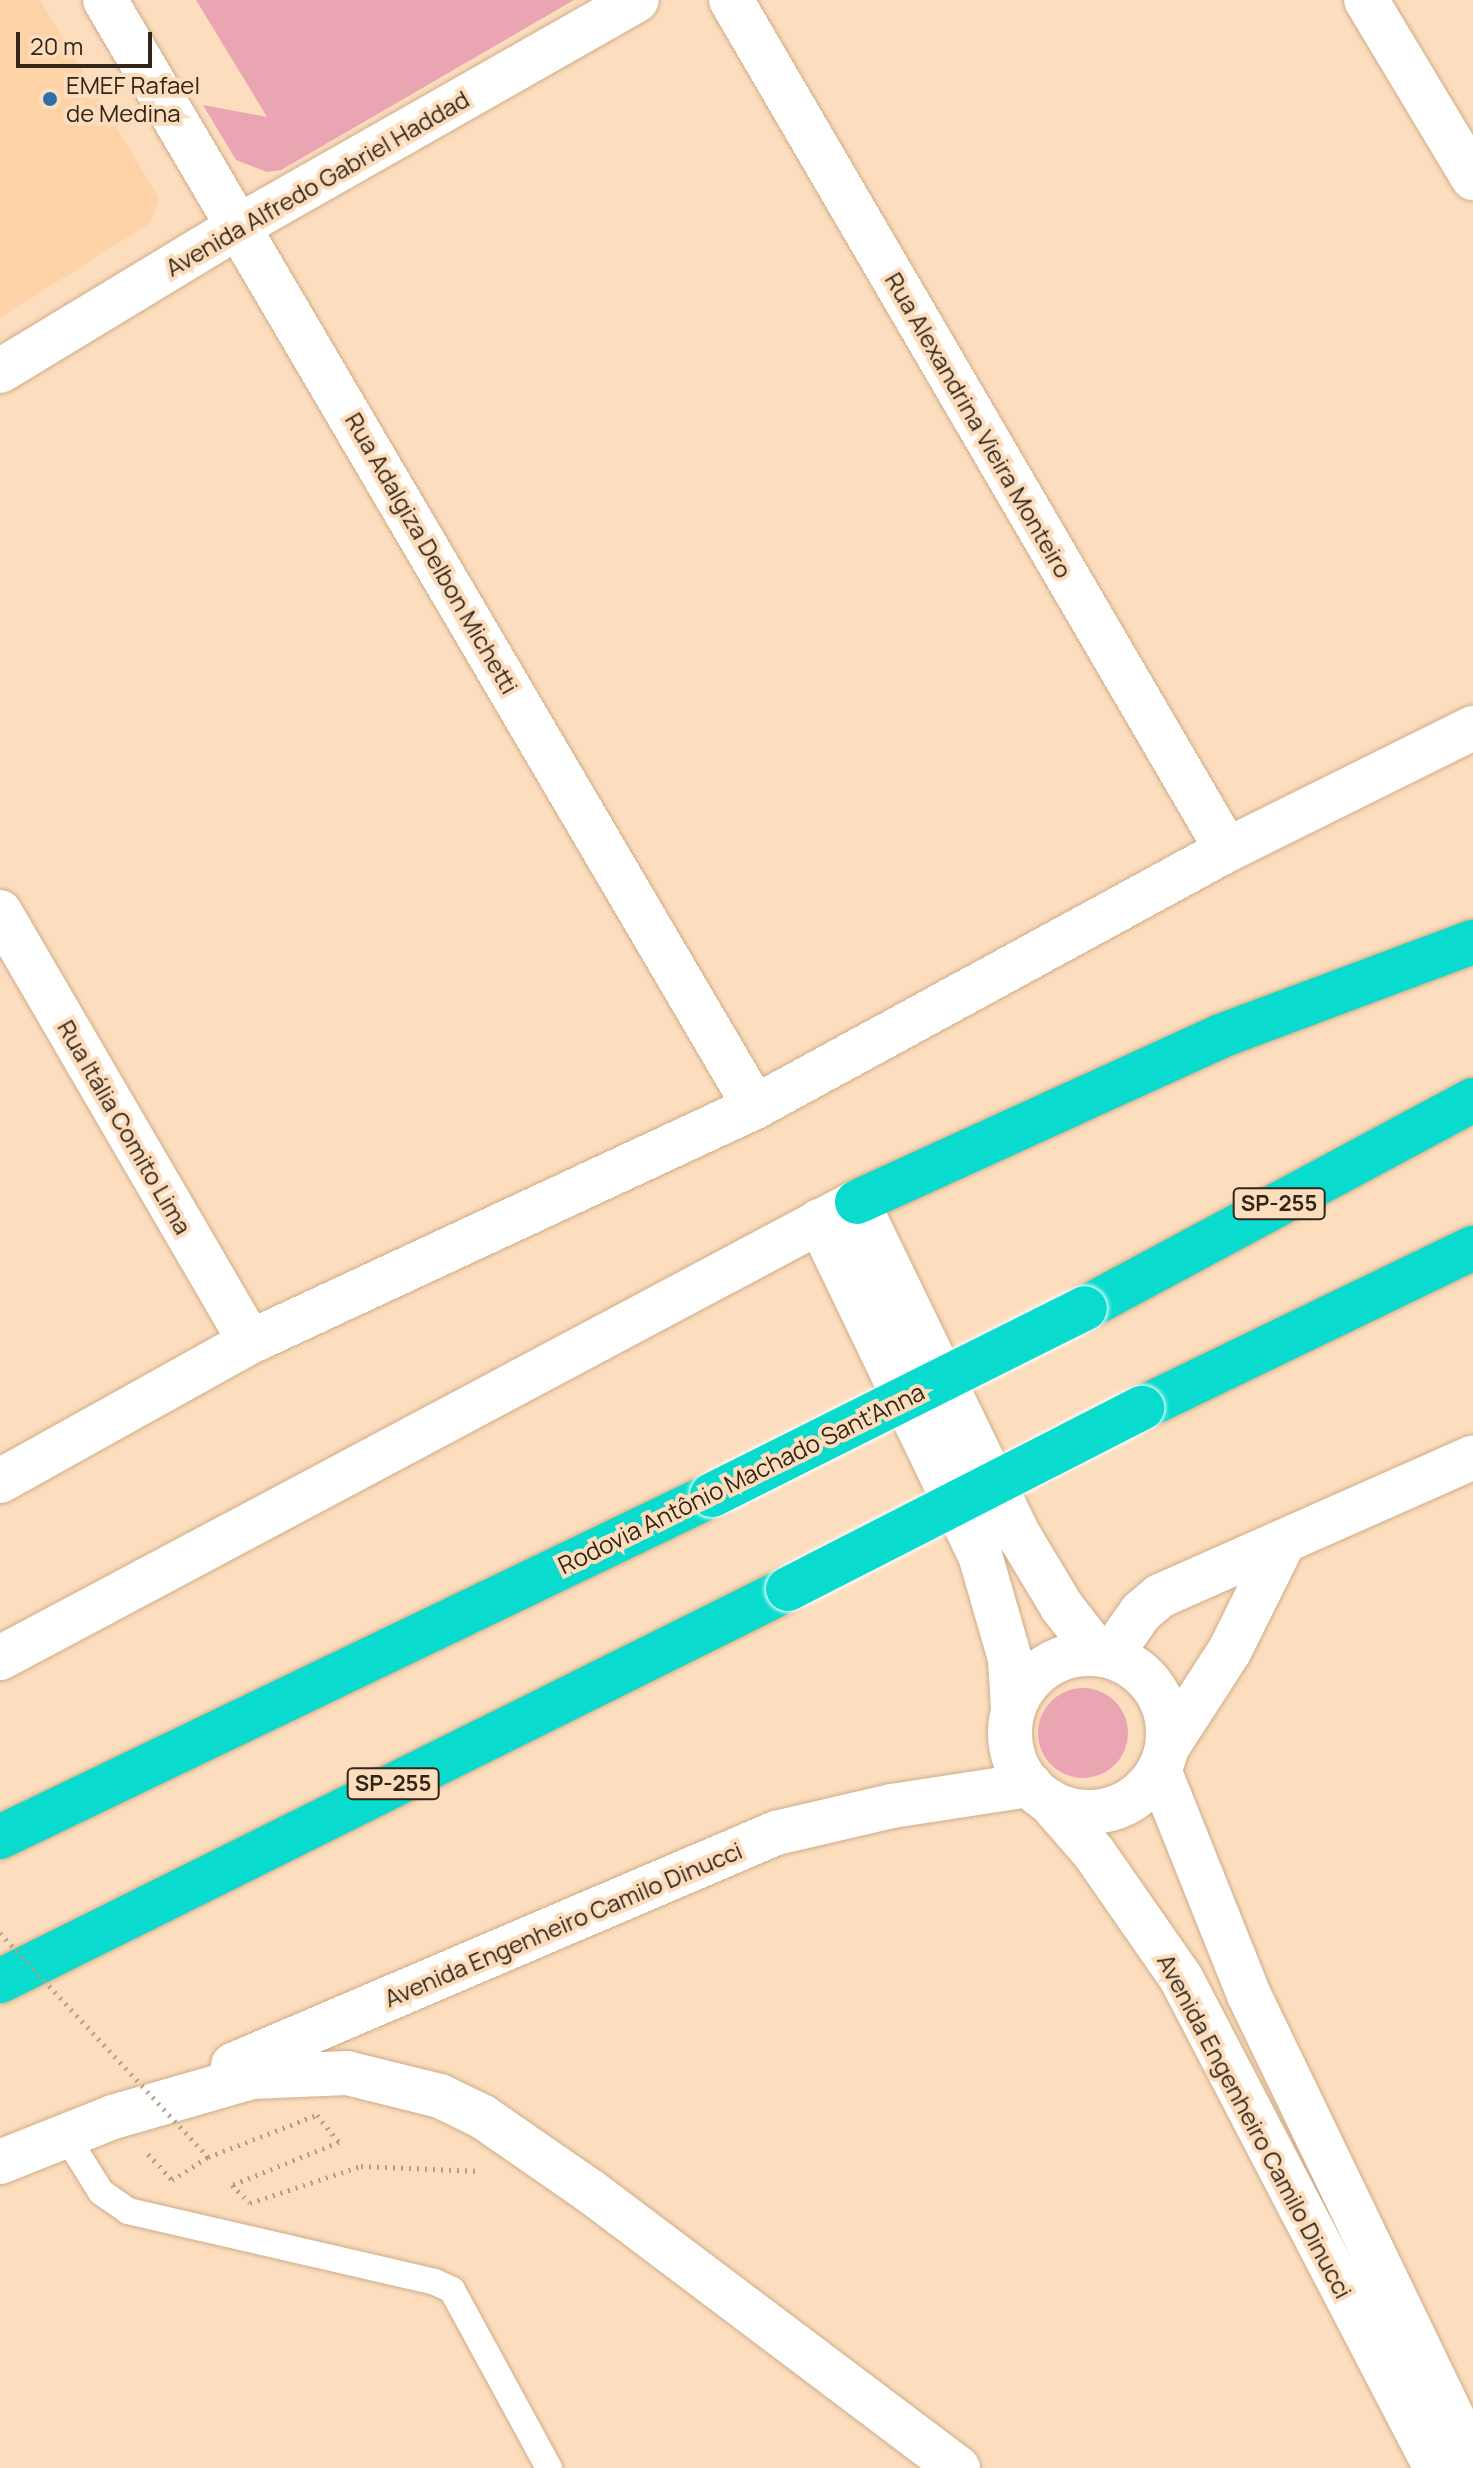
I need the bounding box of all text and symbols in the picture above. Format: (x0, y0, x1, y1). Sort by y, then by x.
scale bar (20, 16, 156, 66)
text: 20 m (30, 29, 83, 62)
place label: EMEF Rafael de Medina (66, 71, 200, 127)
street label: Avenida Alfredo Gabriel Haddad (160, 84, 474, 282)
marker: EMEF Rafael de Medina (41, 90, 59, 108)
street label: Rua Alexandrina Vieira Monteiro (880, 267, 1078, 583)
street label: Rua Adalgiza Delbon Michetti (340, 407, 524, 699)
street label: Rua Itália Comito Lima (52, 1015, 198, 1239)
road number: SP-255 (1231, 1186, 1327, 1222)
street label: Rodovia Antônio Machado Sant'Anna (553, 1377, 929, 1579)
road number: SP-255 (345, 1766, 441, 1802)
street label: Avenida Engenheiro Camilo Dinucci (380, 1835, 746, 2013)
street label: Avenida Engenheiro Camilo Dinucci (1152, 1949, 1358, 2303)

